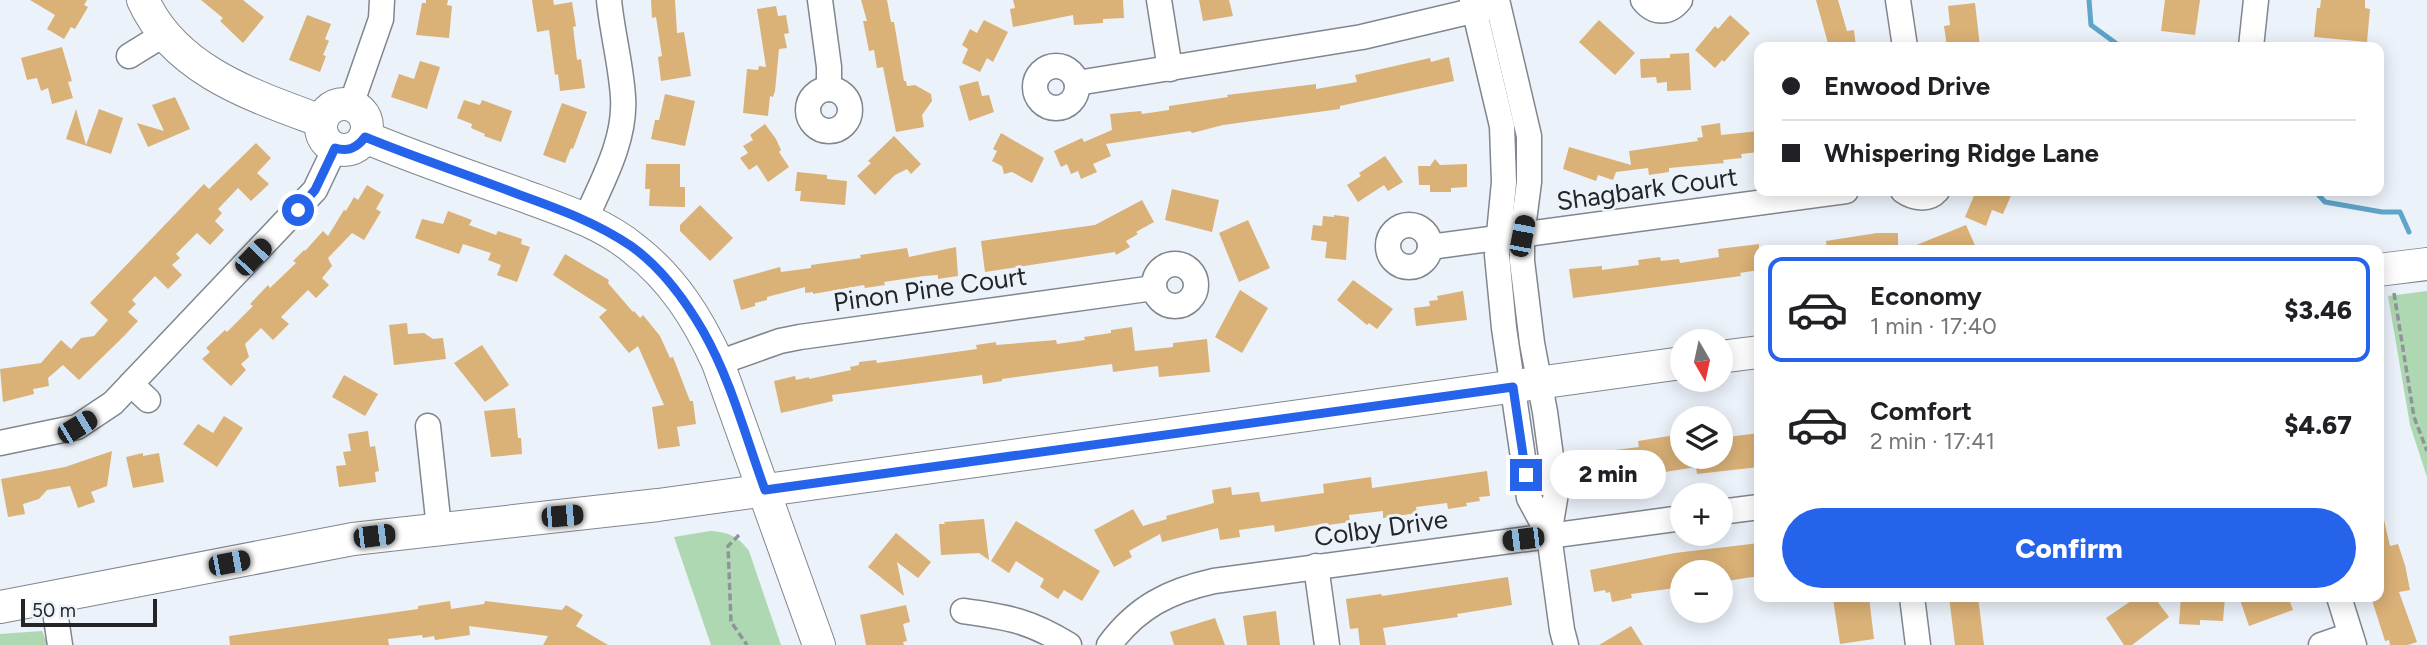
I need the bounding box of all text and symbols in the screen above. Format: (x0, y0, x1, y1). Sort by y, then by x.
text: Enwood Drive (1824, 70, 1990, 102)
text: Whispering Ridge Lane (1824, 137, 2099, 169)
street label: Shagbark Court (1555, 160, 1740, 218)
route start (282, 194, 314, 226)
car (1508, 213, 1537, 259)
car (231, 235, 276, 279)
street label: Pinon Pine Court (831, 260, 1029, 318)
icon: car (1786, 278, 1849, 341)
text: Economy (1870, 280, 1982, 312)
text: $3.46 (2284, 294, 2352, 326)
text: 1 min · 17:40 (1870, 312, 1997, 340)
north arrow (1670, 329, 1732, 392)
map controls (1670, 329, 1733, 623)
icon: car (1786, 393, 1849, 456)
text: Comfort (1870, 395, 1972, 427)
button: layers (1670, 406, 1733, 469)
car (54, 407, 101, 447)
text: $4.67 (2284, 409, 2352, 441)
text: 2 min · 17:41 (1870, 427, 1995, 455)
callout: 2 min (1550, 450, 1666, 500)
route end (1510, 459, 1542, 491)
text: 2 min (1579, 460, 1637, 488)
button: + (1670, 483, 1733, 546)
street label: Colby Drive (1312, 503, 1450, 553)
car (541, 504, 584, 528)
button: Confirm (1782, 508, 2356, 588)
car (352, 523, 397, 549)
car (1501, 526, 1546, 552)
car (207, 549, 252, 577)
button: − (1670, 560, 1733, 623)
scale bar (21, 596, 158, 628)
text: 50 m (32, 599, 76, 622)

